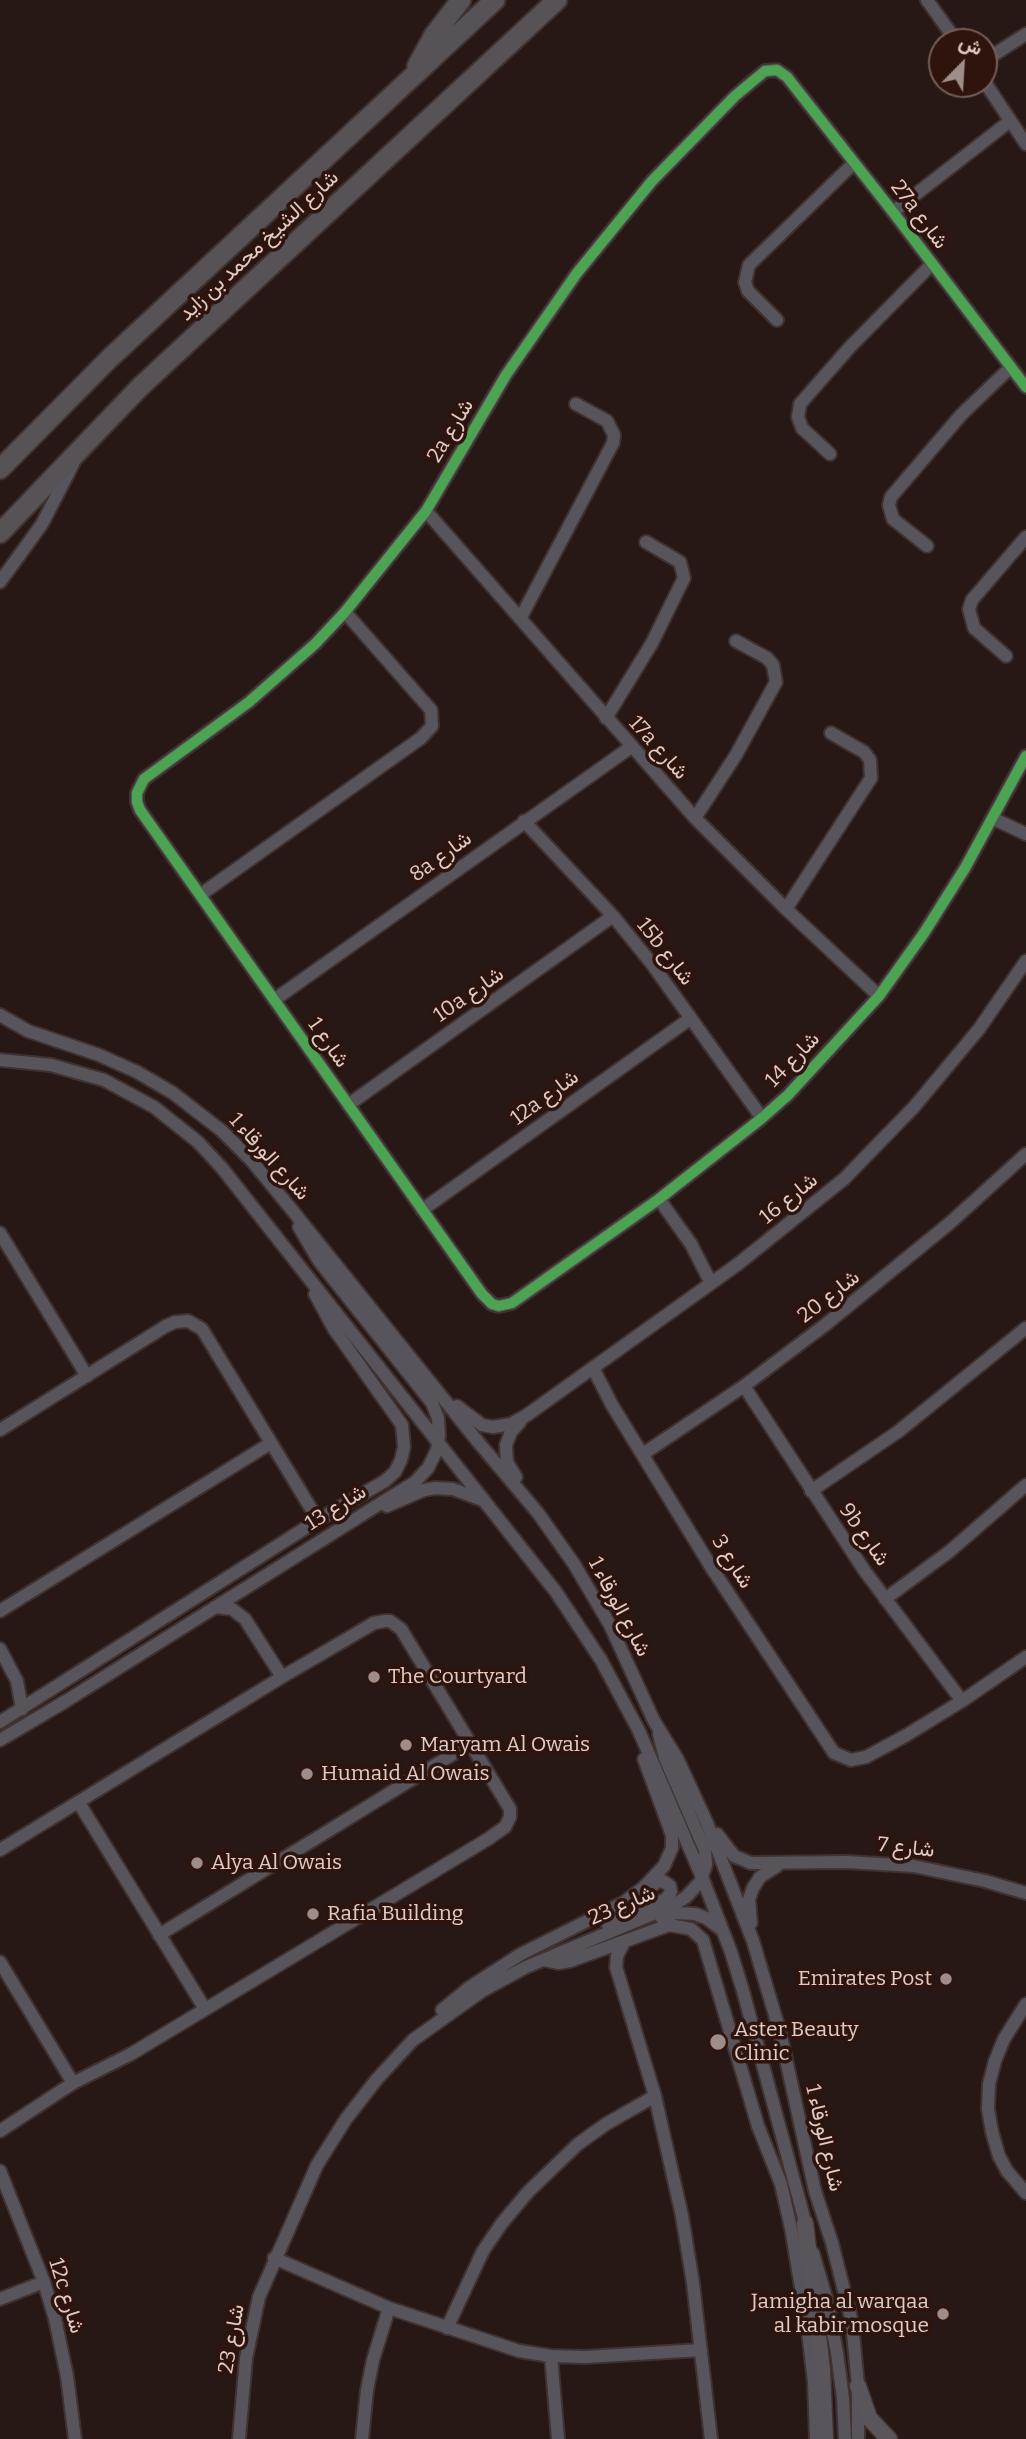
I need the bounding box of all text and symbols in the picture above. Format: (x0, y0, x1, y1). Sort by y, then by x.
north arrow (928, 28, 998, 98)
text: ش (956, 30, 986, 60)
street label: شارع الشيخ محمد بن زايد (174, 165, 344, 327)
street label: 27a شارع (885, 176, 953, 254)
street label: 2a شارع (422, 395, 480, 467)
street label: 17a شارع (623, 711, 693, 785)
street label: 8a شارع (405, 826, 477, 888)
street label: 15b شارع (631, 913, 699, 991)
street label: 10a شارع (429, 962, 509, 1028)
street label: شارع 1 (302, 1013, 354, 1073)
street label: شارع 14 (761, 1027, 825, 1093)
street label: 12a شارع (506, 1065, 584, 1131)
street label: شارع الورقاء 1 (223, 1108, 315, 1206)
street label: شارع 16 (755, 1168, 823, 1230)
street label: شارع 20 (793, 1265, 865, 1329)
street label: شارع 13 (301, 1480, 371, 1536)
street label: 9b شارع (833, 1499, 895, 1571)
street label: شارع 3 (706, 1531, 758, 1593)
street label: شارع الورقاء 1 (582, 1553, 656, 1661)
place label: The Courtyard (388, 1664, 527, 1690)
marker: The Courtyard (366, 1669, 382, 1685)
place label: Maryam Al Owais (420, 1732, 590, 1758)
marker: Maryam Al Owais (398, 1737, 414, 1753)
place label: Humaid Al Owais (321, 1761, 489, 1787)
marker: Humaid Al Owais (299, 1766, 315, 1782)
street label: شارع 7 (876, 1832, 936, 1864)
place label: Alya Al Owais (211, 1850, 342, 1876)
marker: Alya Al Owais (189, 1855, 205, 1871)
street label: شارع 23 (585, 1881, 659, 1931)
place label: Rafia Building (327, 1901, 463, 1927)
marker: Rafia Building (305, 1906, 321, 1922)
place label: Emirates Post (798, 1966, 932, 1992)
marker: Emirates Post (938, 1971, 954, 1987)
place label: Aster Beauty Clinic (734, 2017, 859, 2067)
marker: Aster Beauty Clinic (708, 2032, 728, 2052)
street label: شارع الورقاء 1 (799, 2082, 849, 2194)
street label: 12c شارع (43, 2255, 89, 2337)
place label: Jamigha al warqaa al kabir mosque (751, 2289, 929, 2339)
street label: شارع 23 (214, 2302, 250, 2376)
marker: Jamigha al warqaa al kabir mosque (935, 2306, 951, 2322)

